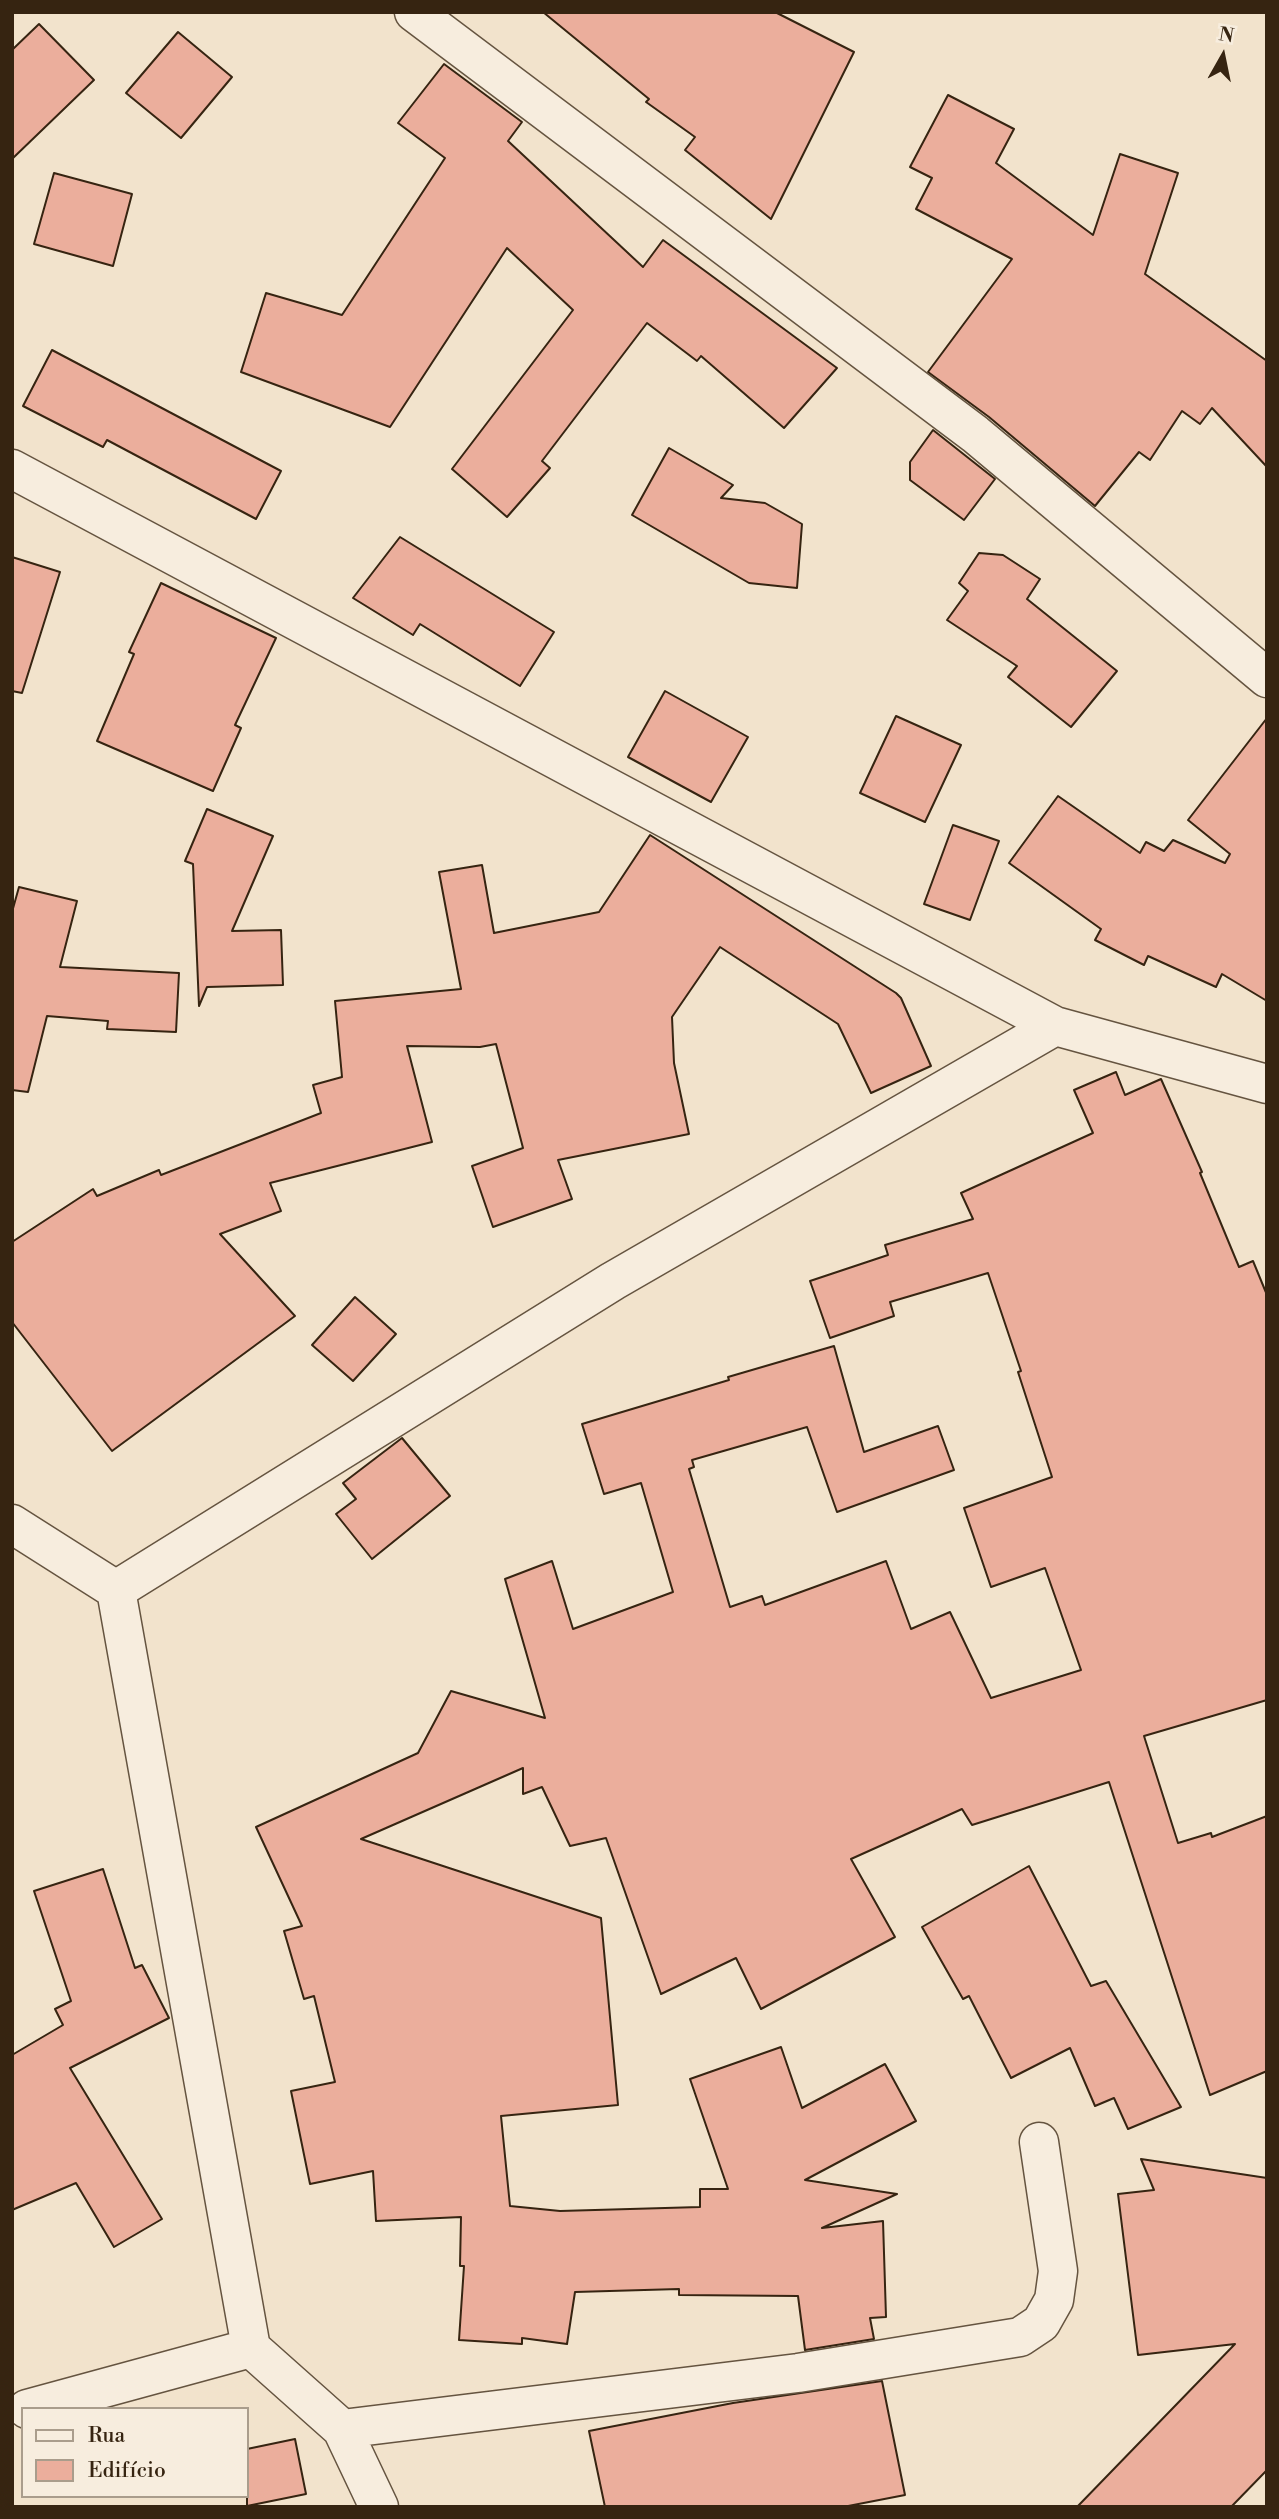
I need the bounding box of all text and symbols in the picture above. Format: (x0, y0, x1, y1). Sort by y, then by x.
north arrow (1188, 21, 1258, 91)
text: N (1217, 22, 1236, 48)
legend (21, 2407, 248, 2498)
text: Rua (88, 2423, 125, 2449)
text: Edifício (88, 2458, 166, 2484)

